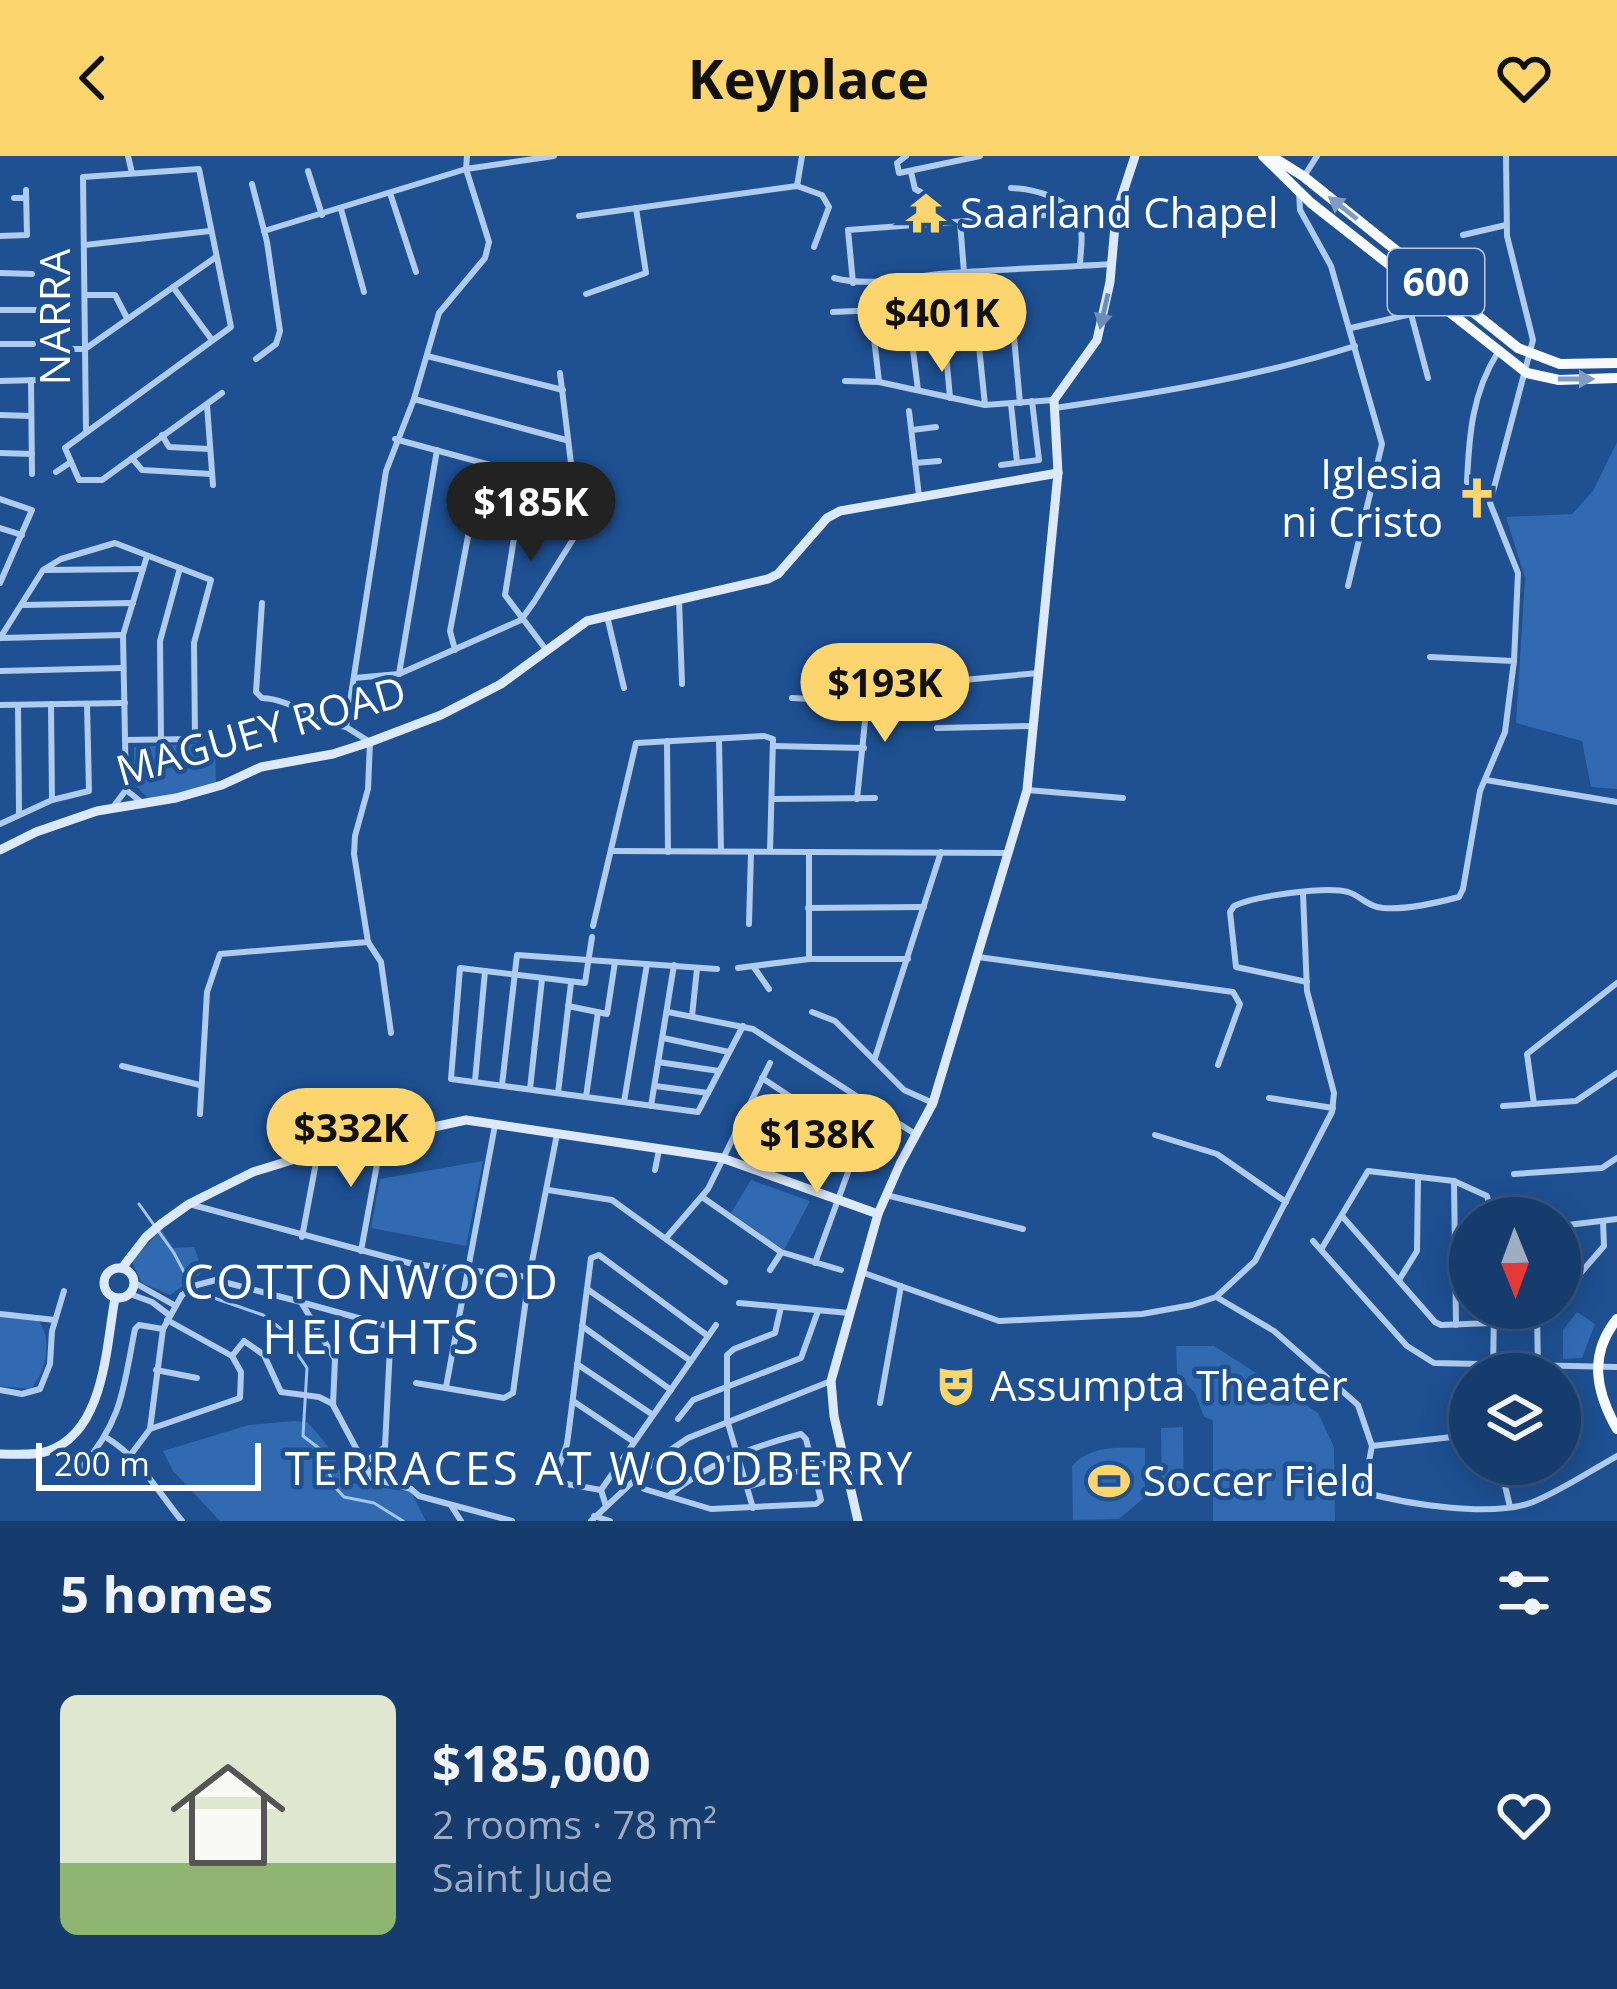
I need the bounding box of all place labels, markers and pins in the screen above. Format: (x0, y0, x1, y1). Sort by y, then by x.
place label: Saarland Chapel (960, 183, 1279, 240)
temple icon: Saarland Chapel (903, 190, 949, 236)
pin: $401K (858, 273, 1026, 375)
place label: Iglesia ni Cristo (1281, 444, 1443, 549)
pin: $185K (447, 462, 615, 564)
church icon: Iglesia ni Cristo (1454, 475, 1500, 521)
pin: $193K (801, 643, 969, 745)
pin: $332K (267, 1088, 435, 1190)
pin: $138K (733, 1094, 901, 1196)
place label: Assumpta Theater (990, 1356, 1348, 1413)
theatre icon: Assumpta Theater (933, 1363, 979, 1409)
place label: Soccer Field (1143, 1451, 1375, 1508)
sports icon: Soccer Field (1086, 1458, 1132, 1504)

